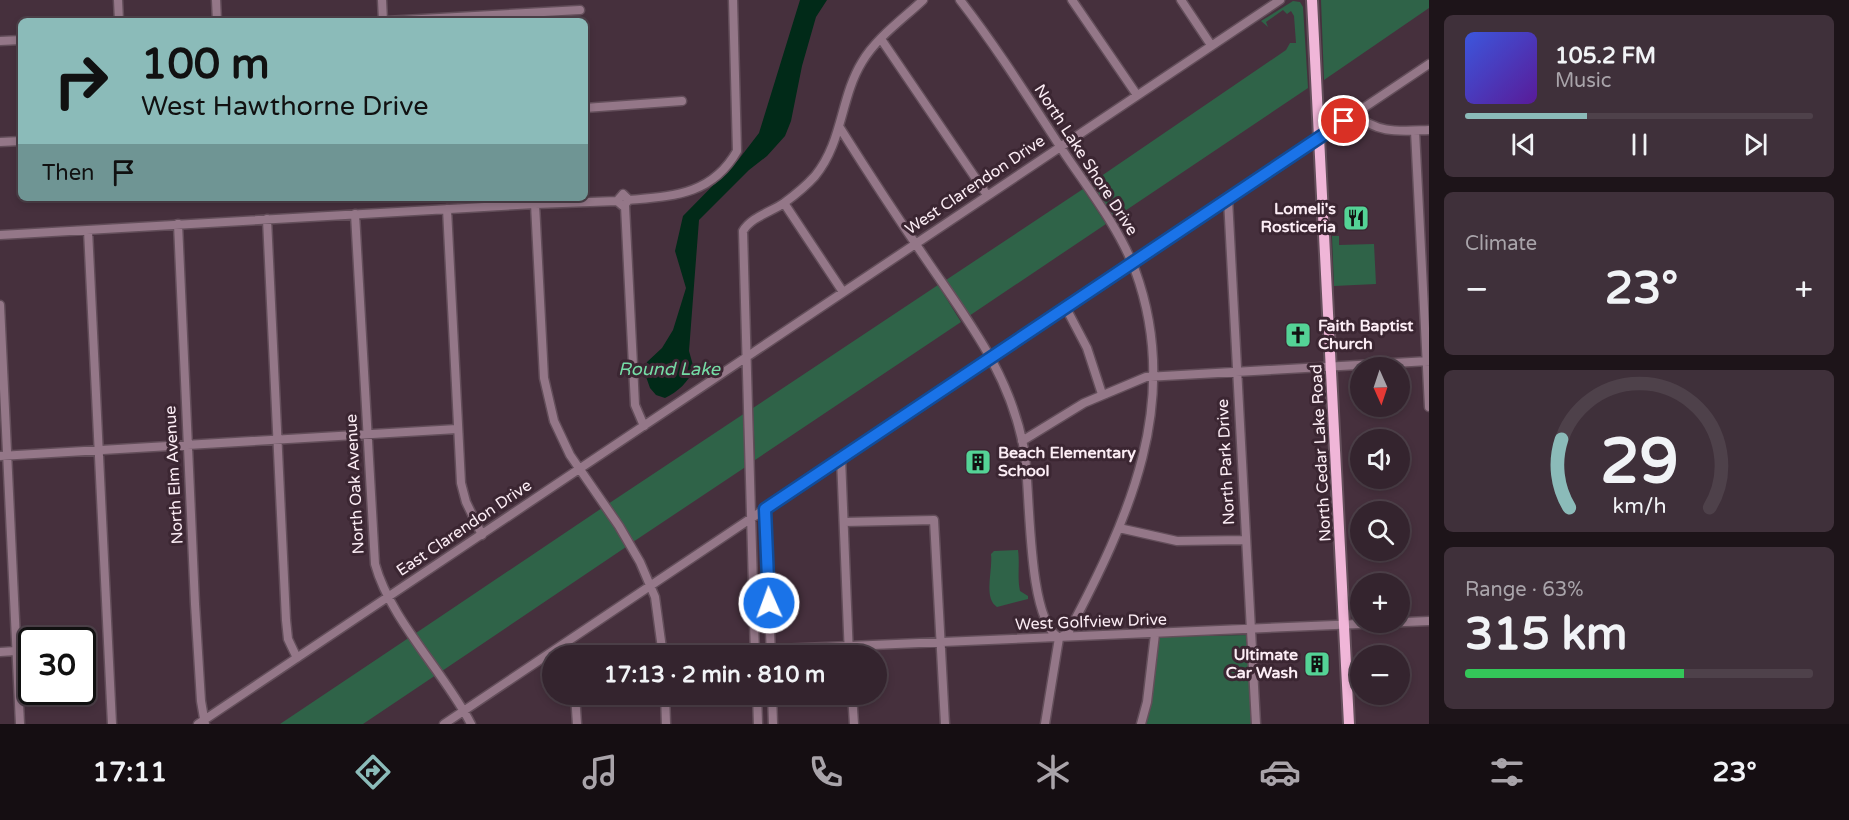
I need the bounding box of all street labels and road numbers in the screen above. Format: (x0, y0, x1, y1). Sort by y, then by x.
street label: North Lake Shore Drive (1030, 81, 1142, 239)
street label: West Clarendon Drive (901, 131, 1049, 239)
street label: North Cedar Lake Road (1306, 364, 1336, 542)
street label: North Park Drive (1213, 398, 1239, 526)
street label: North Elm Avenue (160, 405, 188, 545)
street label: North Oak Avenue (341, 413, 369, 555)
street label: East Clarendon Drive (393, 475, 535, 581)
street label: West Golfview Drive (1015, 609, 1167, 635)

